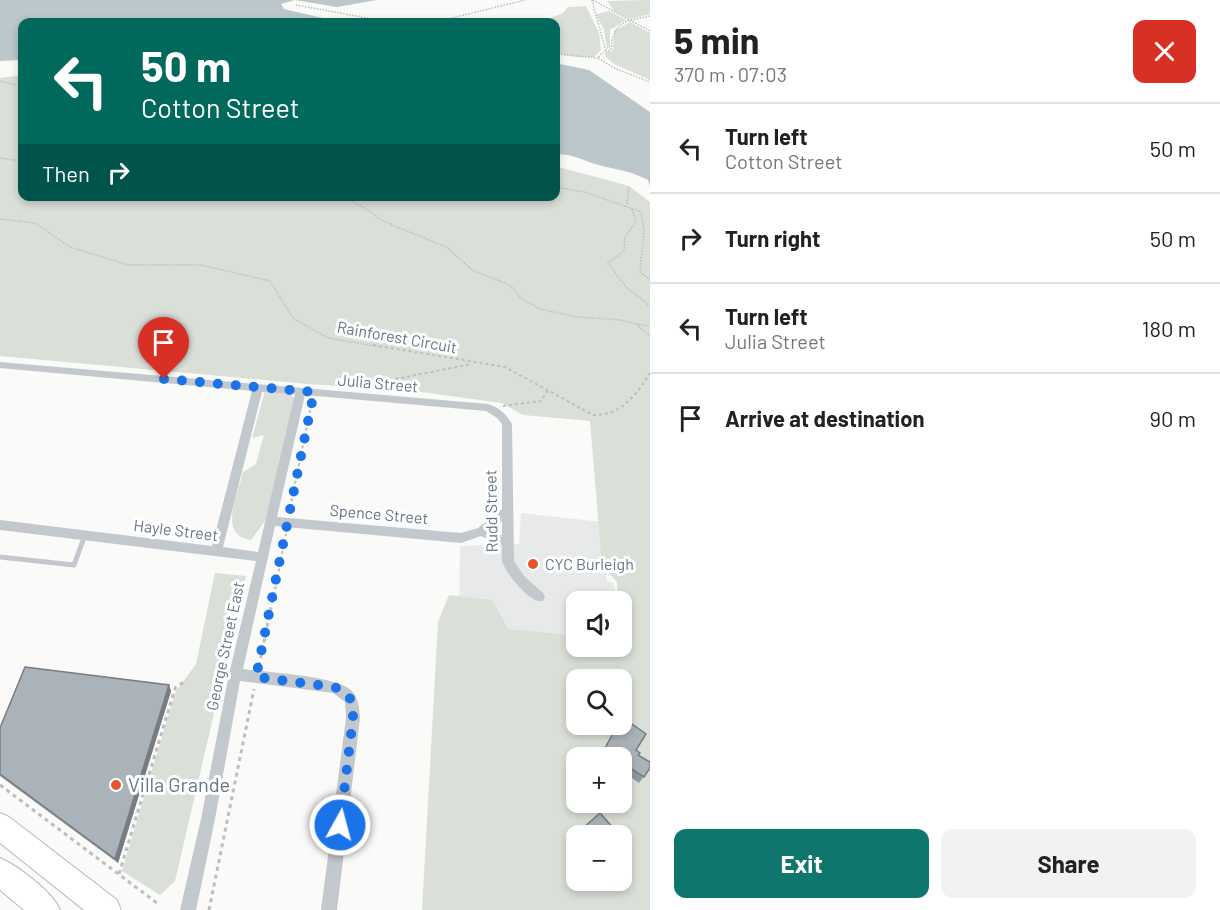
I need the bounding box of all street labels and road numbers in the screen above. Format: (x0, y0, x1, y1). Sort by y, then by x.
street label: Rainforest Circuit (336, 317, 459, 356)
street label: Julia Street (337, 370, 419, 395)
street label: Rudd Street (480, 469, 501, 553)
street label: Spence Street (329, 500, 429, 527)
street label: Hayle Street (133, 515, 219, 544)
street label: George Street East (202, 580, 247, 712)

